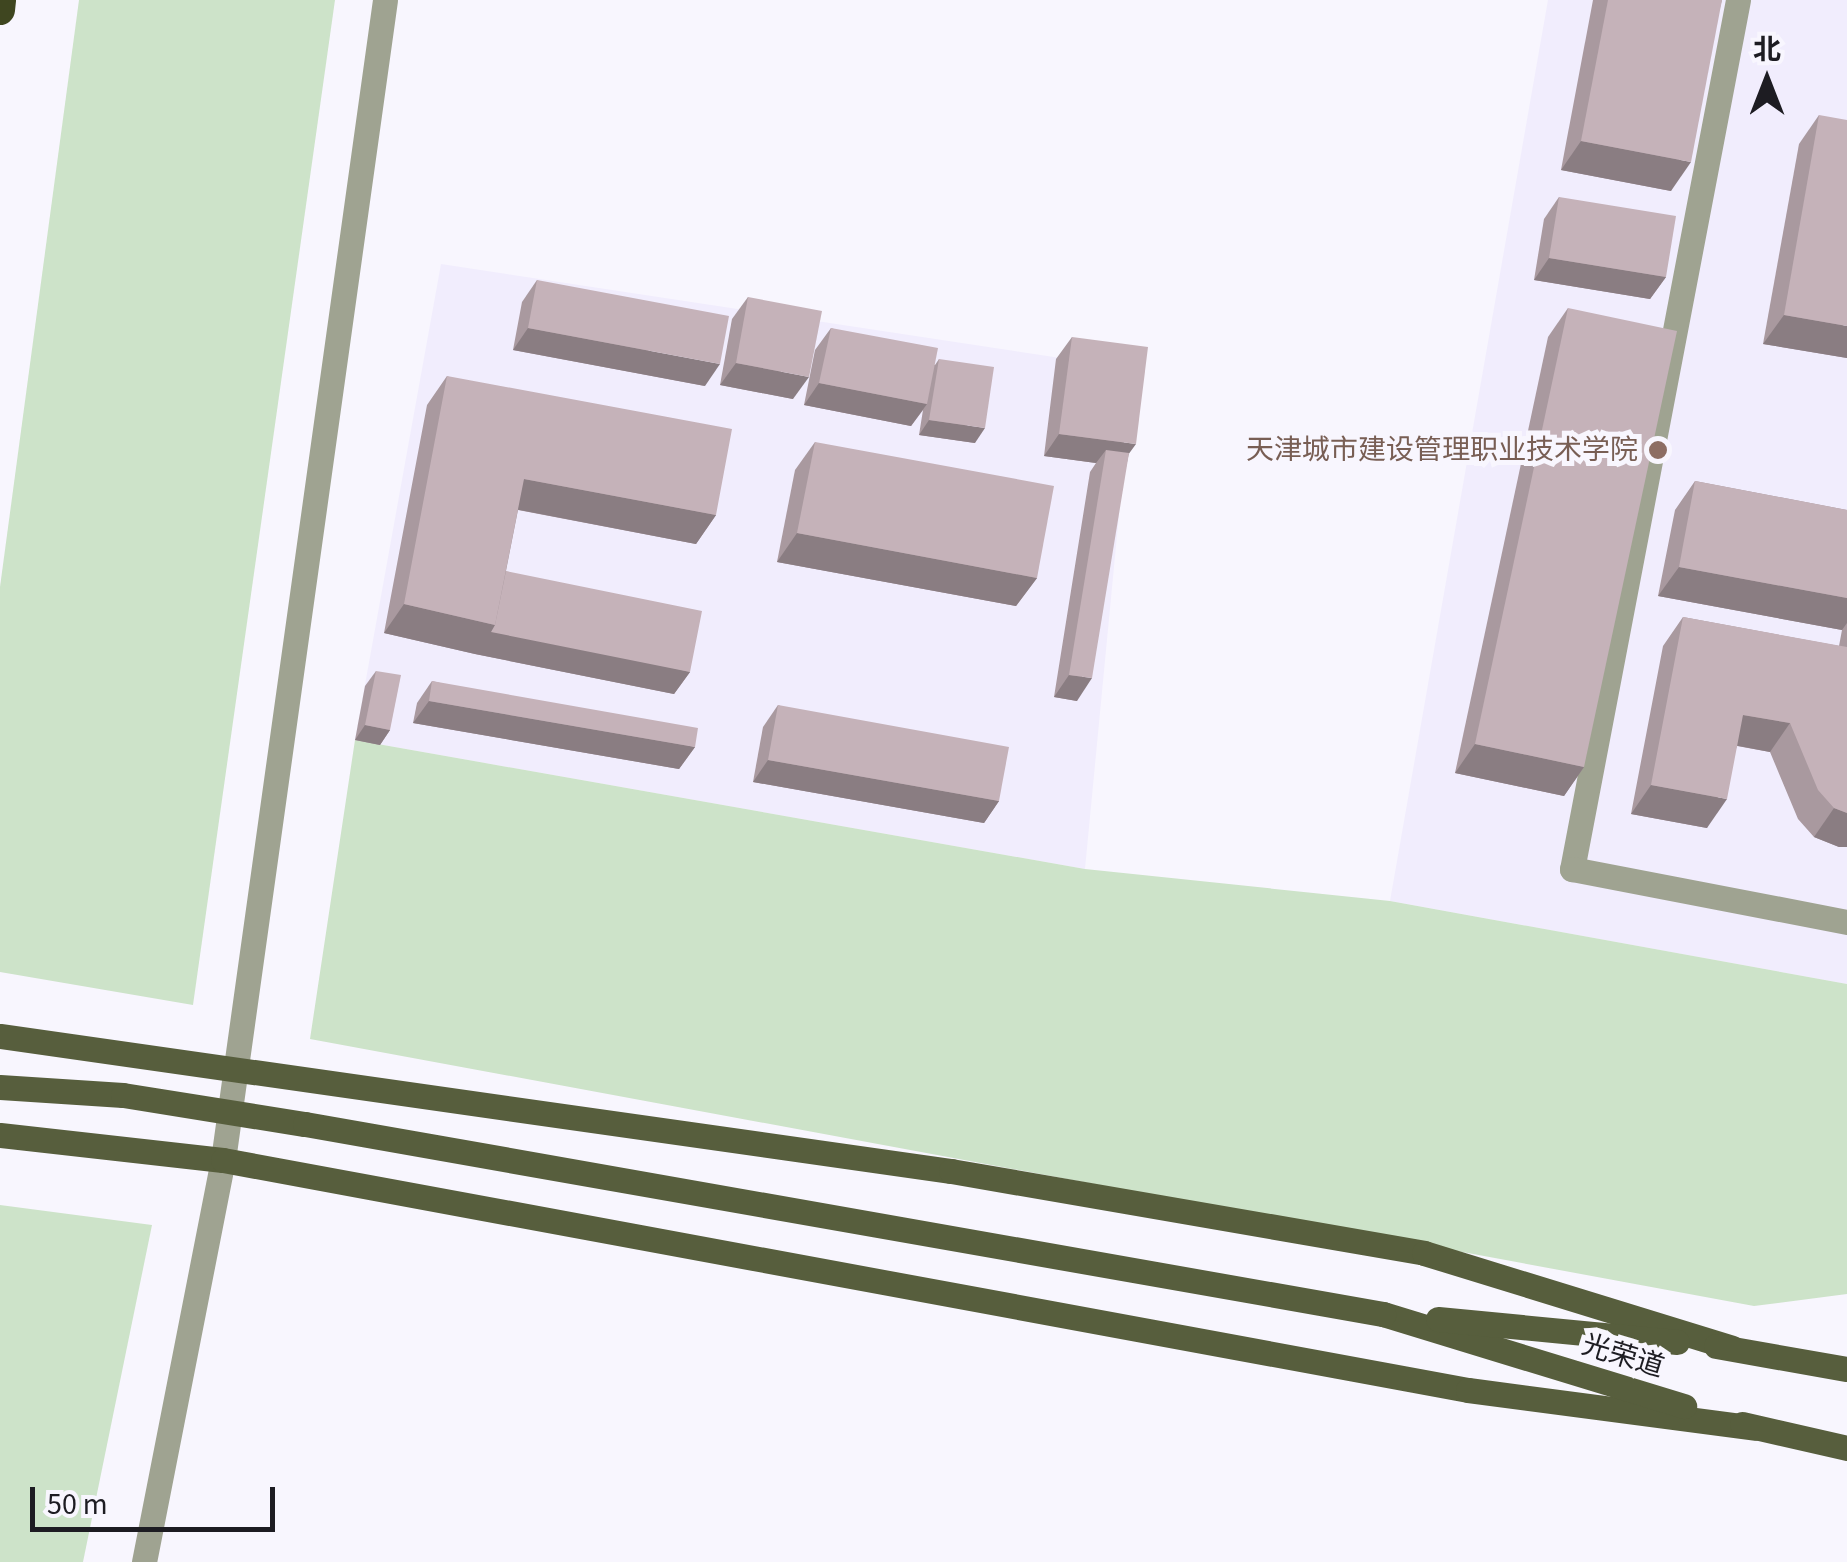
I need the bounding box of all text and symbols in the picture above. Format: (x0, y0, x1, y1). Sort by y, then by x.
north arrow (1717, 30, 1817, 130)
text: 北 (1753, 30, 1781, 70)
place label: 天津城市建设管理职业技术学院 (1246, 433, 1638, 467)
marker: 天津城市建设管理职业技术学院 (1647, 439, 1669, 461)
street label: 光荣道 (1578, 1328, 1668, 1384)
scale bar (35, 1467, 280, 1529)
text: 50 m (47, 1483, 108, 1526)

